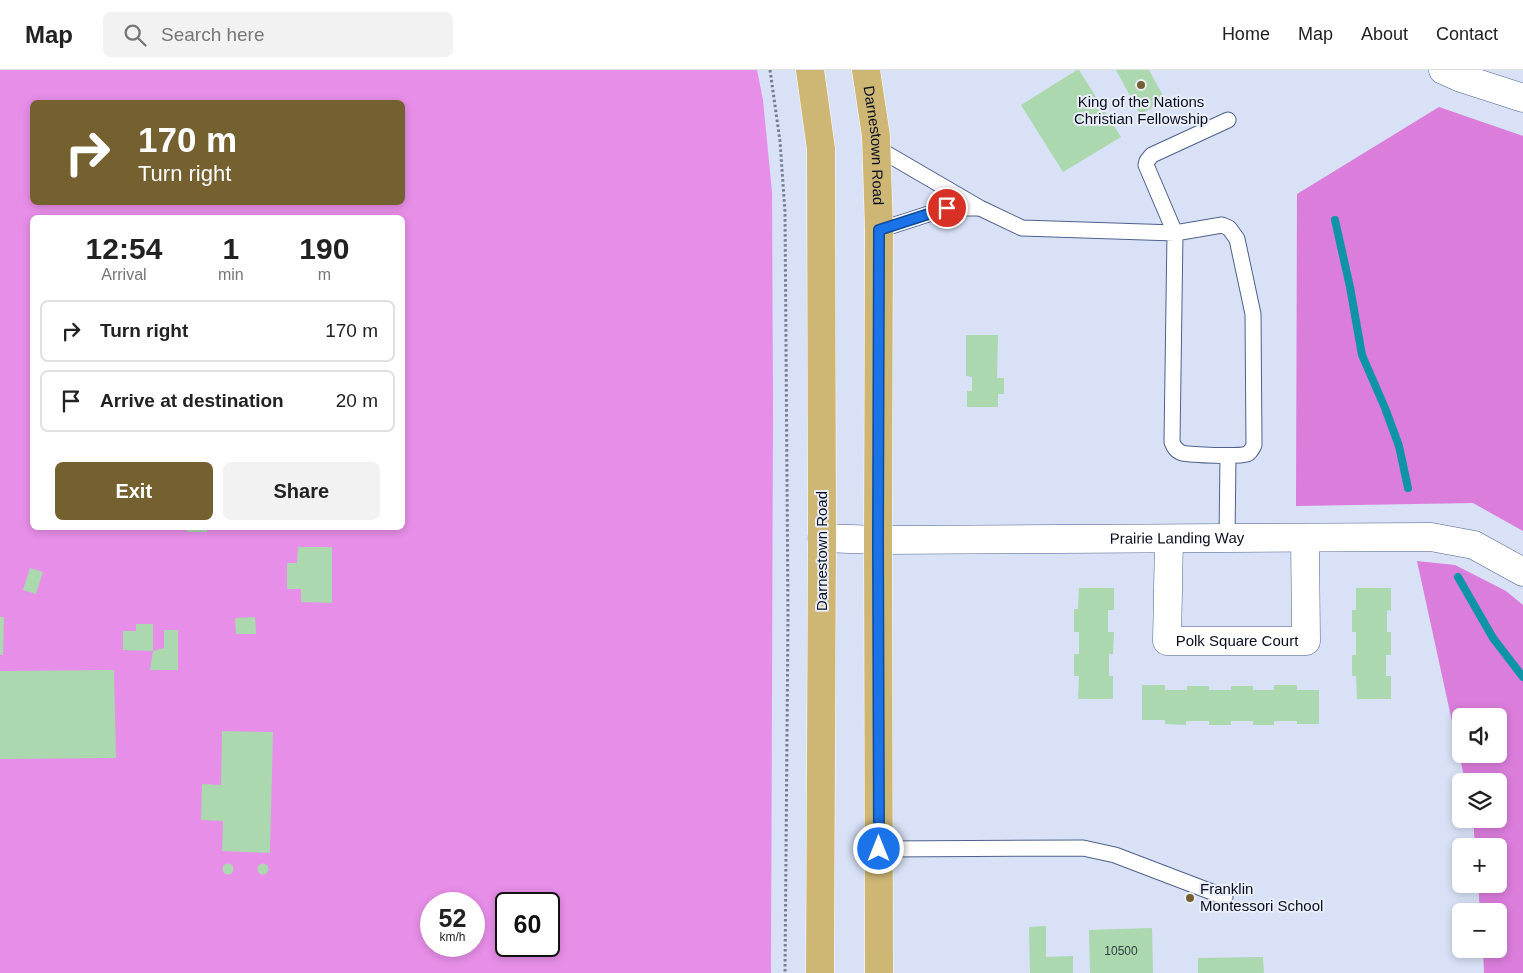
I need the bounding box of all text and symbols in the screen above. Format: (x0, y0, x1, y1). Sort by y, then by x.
search box (103, 12, 453, 57)
text: Map (25, 21, 73, 48)
icon: search (121, 21, 149, 49)
text: Search here (161, 24, 265, 45)
text: Home (1222, 24, 1270, 44)
text: Map (1298, 24, 1333, 44)
text: About (1361, 24, 1408, 44)
text: Contact (1436, 24, 1498, 44)
marker: King of the Nations Christian Fellowship (1135, 79, 1147, 91)
street label: Darnestown Road (860, 84, 887, 206)
place label: King of the Nations Christian Fellowship (1074, 93, 1208, 127)
icon: right (55, 120, 120, 185)
text: 170 m (138, 120, 237, 159)
text: Turn right (138, 161, 231, 186)
pin (926, 187, 968, 229)
icon: arrive (933, 194, 961, 222)
text: 12:54 (86, 232, 162, 265)
text: 1 (222, 232, 239, 265)
text: 190 (299, 232, 349, 265)
text: Arrival (101, 266, 147, 283)
text: min (218, 266, 244, 283)
text: m (318, 266, 331, 283)
icon: right (57, 317, 85, 345)
text: Turn right (100, 320, 188, 341)
text: 170 m (325, 320, 378, 341)
icon: arrive (57, 387, 85, 415)
text: Arrive at destination (100, 390, 284, 411)
text: 20 m (336, 390, 378, 411)
button: Exit (55, 462, 213, 520)
button: Share (223, 462, 380, 520)
street label: Darnestown Road (813, 491, 830, 611)
street label: Prairie Landing Way (1110, 529, 1245, 547)
street label: Polk Square Court (1176, 632, 1299, 649)
map controls (1452, 708, 1507, 958)
button: sound (1452, 708, 1507, 763)
button: layers (1452, 773, 1507, 828)
position arrow (852, 822, 904, 874)
button: + (1452, 838, 1507, 893)
place label: Franklin Montessori School (1200, 880, 1323, 914)
speed limit sign: 60 (495, 892, 560, 957)
marker: Franklin Montessori School (1184, 892, 1196, 904)
button: − (1452, 903, 1507, 958)
text: 52 (439, 904, 466, 932)
text: km/h (439, 930, 466, 944)
house number: 10500 (1104, 944, 1138, 958)

